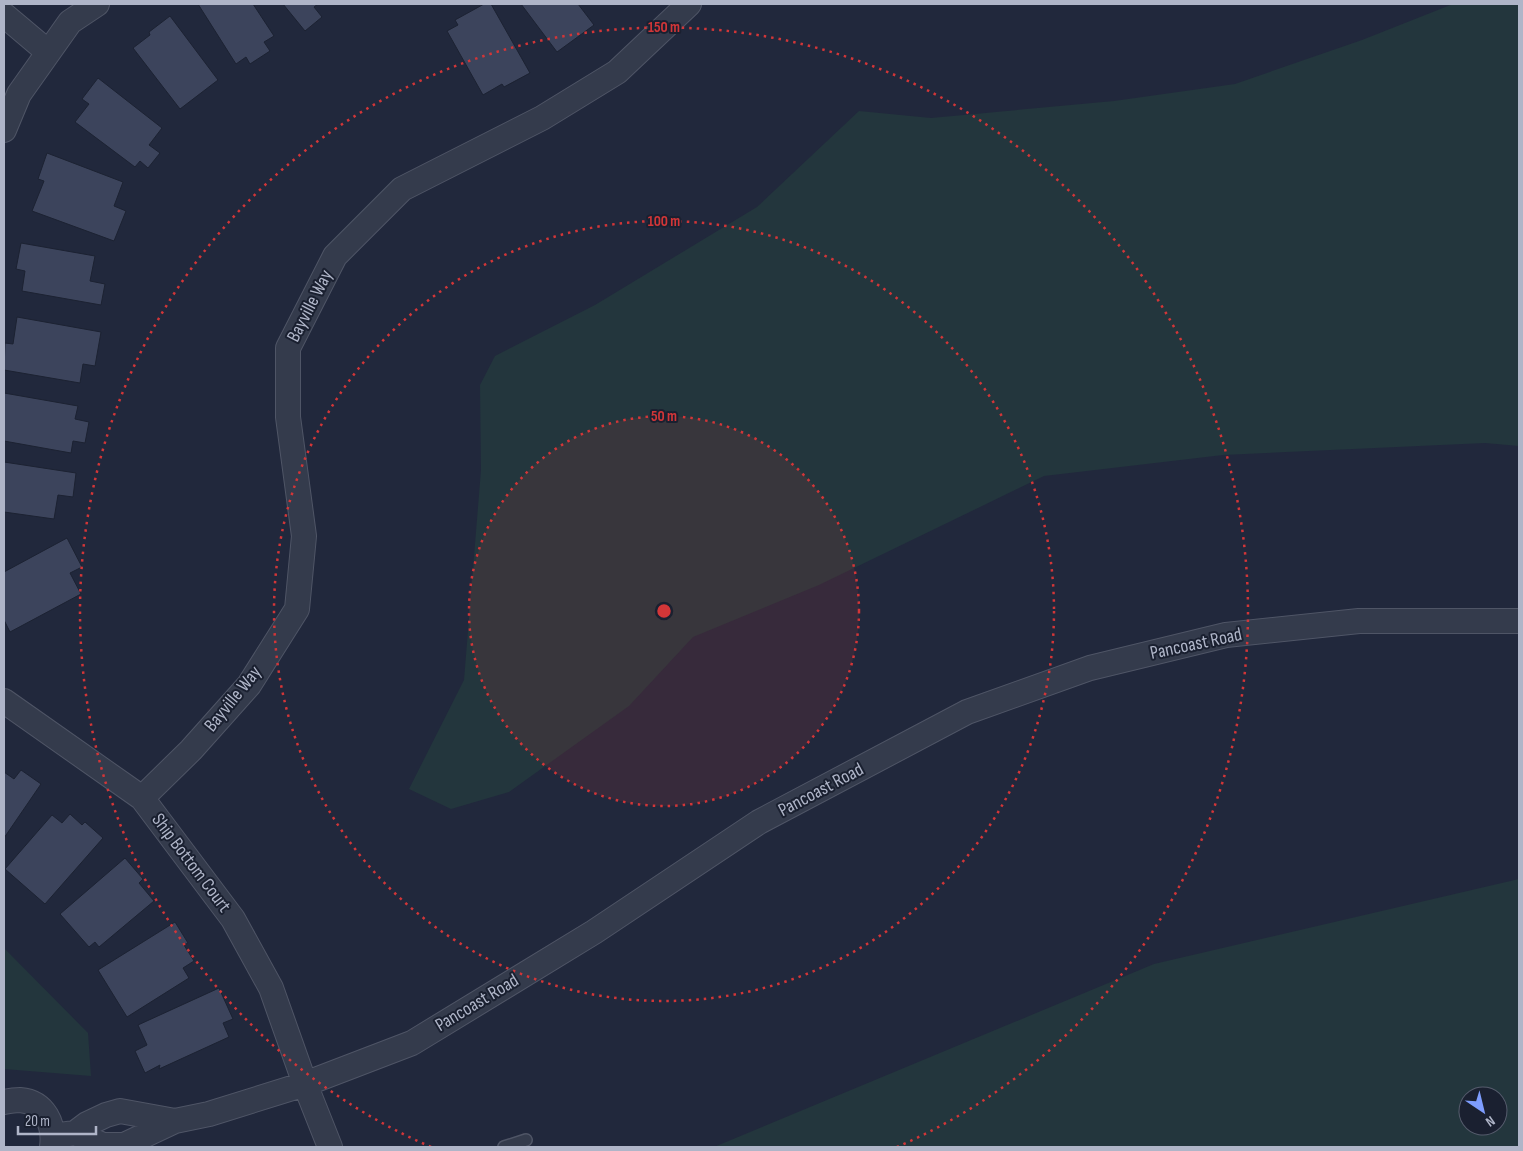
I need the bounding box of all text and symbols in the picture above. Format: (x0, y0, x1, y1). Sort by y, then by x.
text: 150 m (648, 18, 680, 37)
text: 100 m (648, 212, 680, 231)
street label: Bayville Way (282, 265, 338, 346)
text: 50 m (651, 407, 677, 426)
centre of rings (655, 602, 673, 620)
street label: Pancoast Road (1148, 623, 1244, 665)
street label: Bayville Way (200, 661, 267, 737)
street label: Pancoast Road (774, 758, 868, 822)
street label: Ship Bottom Court (146, 809, 236, 917)
street label: Pancoast Road (431, 969, 523, 1037)
north arrow (1458, 1086, 1508, 1136)
scale bar (18, 1104, 95, 1136)
text: 20 m (25, 1112, 50, 1131)
text: N (1482, 1112, 1498, 1130)

